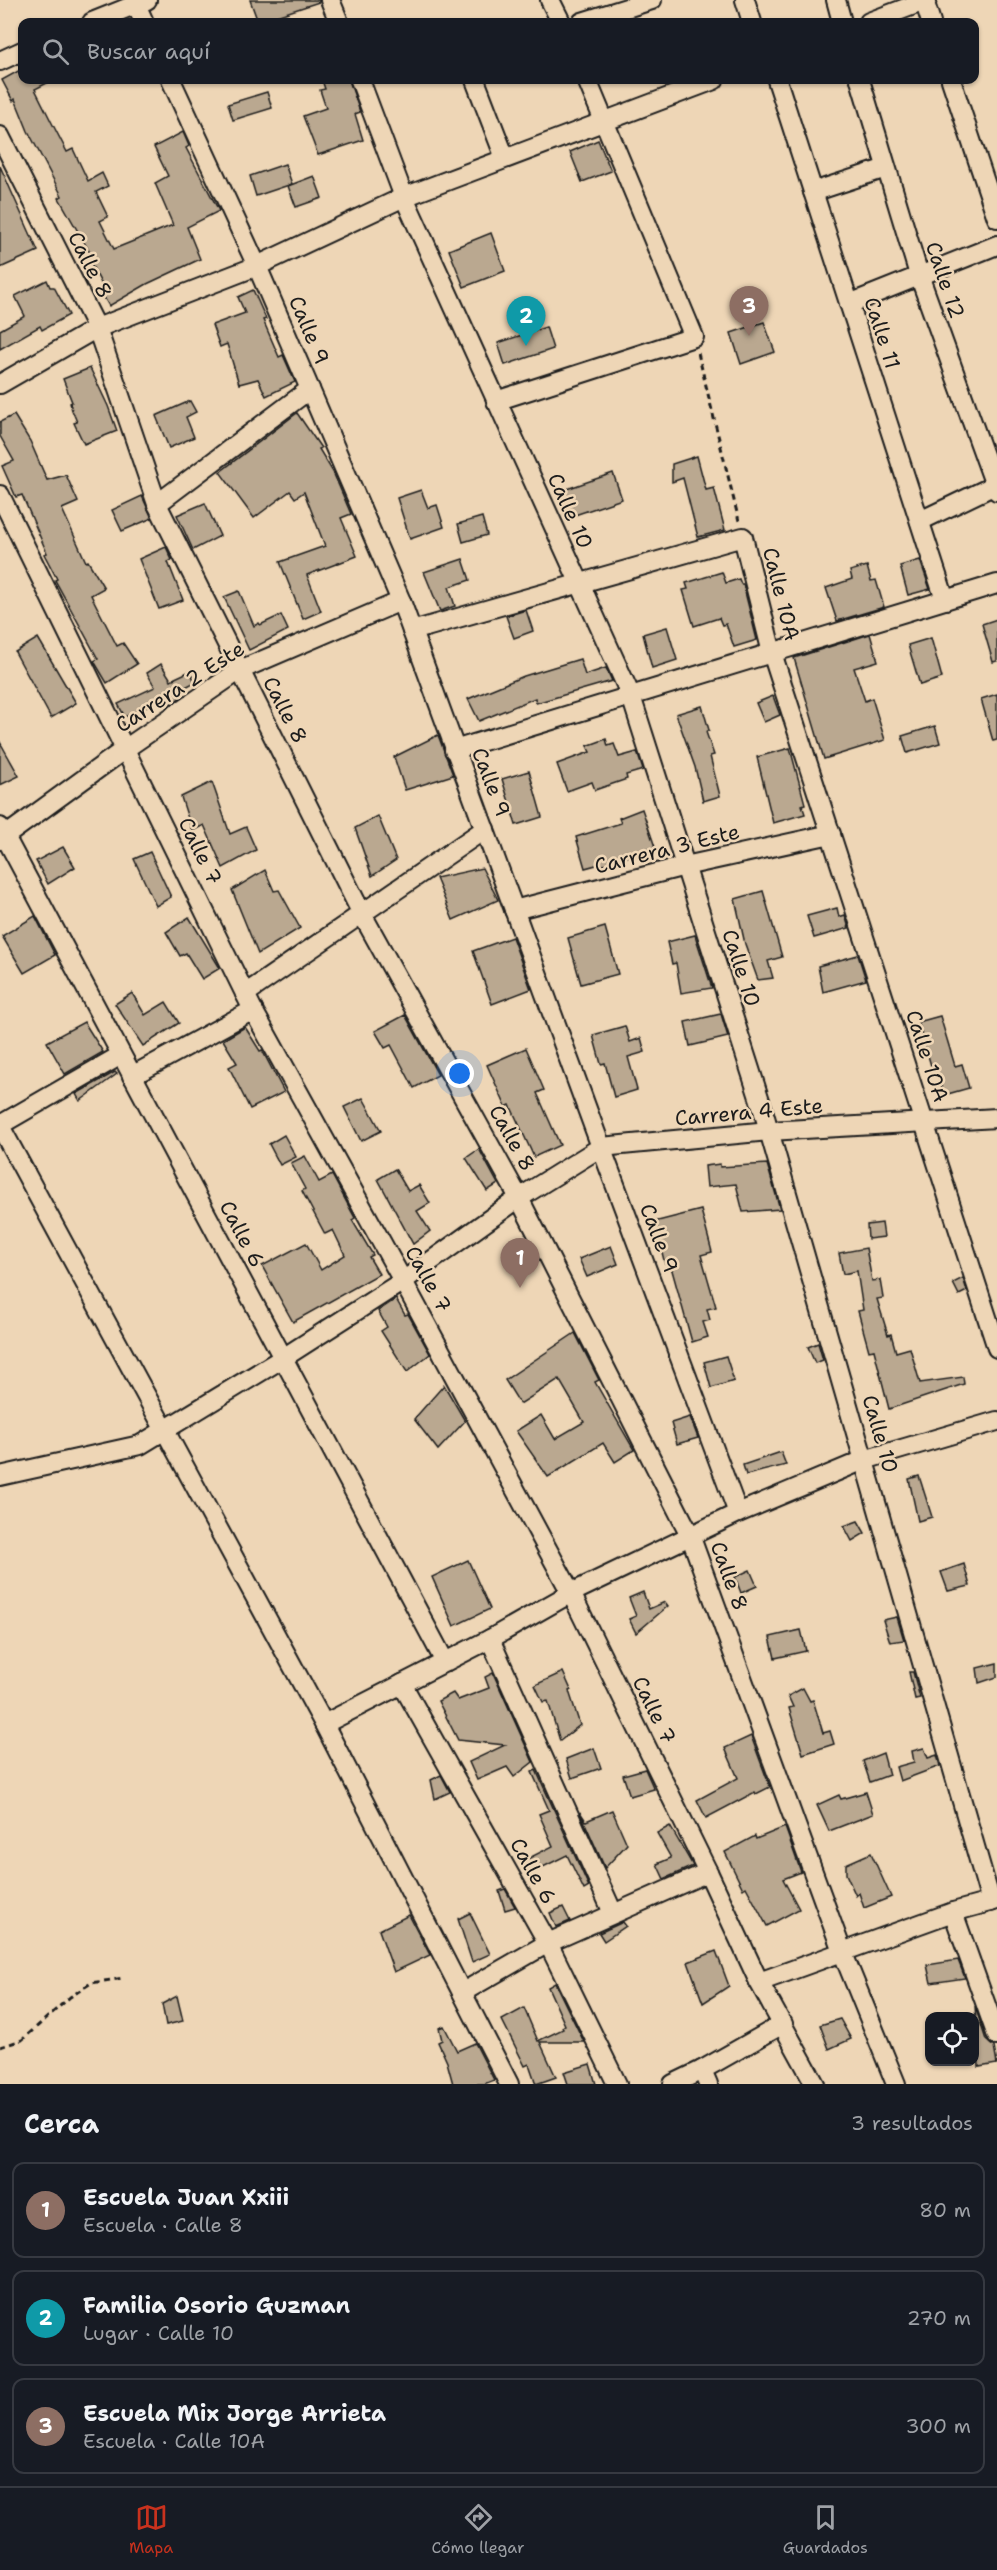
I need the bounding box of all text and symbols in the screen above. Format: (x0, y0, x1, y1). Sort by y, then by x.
search box (18, 18, 979, 84)
icon: search (39, 35, 72, 68)
text: Buscar aquí (87, 37, 210, 66)
street label: Calle 8 (61, 227, 119, 303)
street label: Calle 12 (919, 238, 971, 322)
pin: 3 (730, 286, 768, 336)
street label: Calle 9 (282, 291, 336, 369)
street label: Calle 11 (857, 294, 907, 372)
pin: 2 (506, 296, 546, 346)
street label: Calle 10 (541, 469, 599, 553)
street label: Calle 10A (756, 544, 806, 644)
street label: Carrera 2 Este (110, 635, 250, 739)
street label: Calle 8 (256, 672, 314, 748)
street label: Calle 9 (465, 743, 517, 821)
street label: Calle 7 (172, 813, 228, 889)
street label: Carrera 3 Este (591, 817, 743, 881)
street label: Calle 10 (715, 926, 767, 1010)
street label: Calle 10A (899, 1006, 955, 1106)
your location (445, 1059, 474, 1088)
street label: Carrera 4 Este (674, 1092, 824, 1132)
street label: Calle 8 (482, 1100, 542, 1176)
street label: Calle 6 (213, 1196, 271, 1272)
street label: Calle 9 (633, 1199, 685, 1277)
pin: 1 (500, 1238, 540, 1288)
street label: Calle 7 (398, 1241, 458, 1317)
street label: Calle 10 (856, 1392, 904, 1476)
street label: Calle 8 (704, 1537, 754, 1615)
street label: Calle 7 (626, 1672, 682, 1748)
street label: Calle 6 (503, 1833, 563, 1909)
map controls (925, 2012, 979, 2066)
button: locate (925, 2012, 979, 2066)
text: Cerca (24, 2106, 99, 2141)
text: 3 resultados (851, 2110, 973, 2136)
text: Escuela Juan Xxiii (83, 2183, 289, 2212)
text: 1 (41, 2197, 50, 2223)
text: 80 m (919, 2197, 971, 2223)
text: Escuela · Calle 8 (83, 2212, 243, 2238)
text: Familia Osorio Guzman (83, 2291, 350, 2320)
text: 2 (39, 2305, 53, 2331)
text: 270 m (907, 2305, 971, 2331)
text: Lugar · Calle 10 (83, 2320, 234, 2346)
text: Escuela Mix Jorge Arrieta (83, 2399, 386, 2428)
text: 3 (39, 2413, 53, 2439)
text: 300 m (905, 2413, 971, 2439)
text: Escuela · Calle 10A (83, 2428, 265, 2454)
tab: Mapa (129, 2501, 173, 2558)
tab: Cómo llegar (431, 2501, 525, 2558)
tab: Guardados (783, 2501, 868, 2558)

